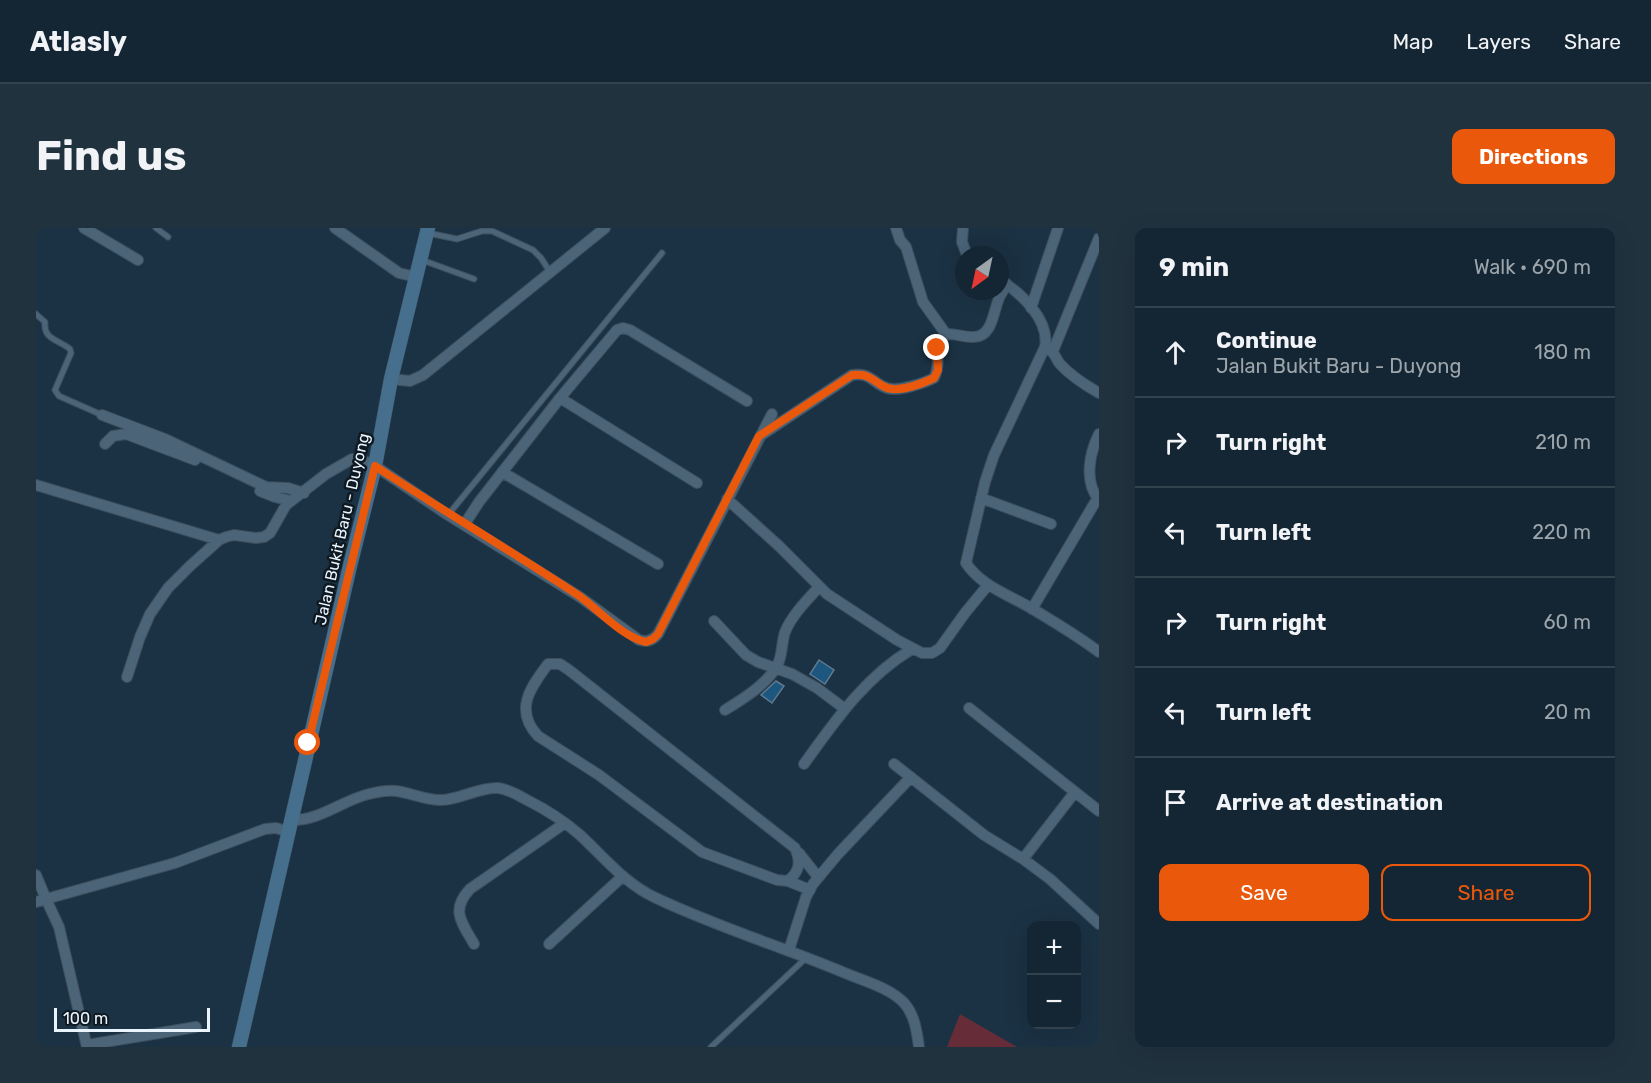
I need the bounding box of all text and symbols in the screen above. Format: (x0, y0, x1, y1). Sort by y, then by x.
text: Atlasly (30, 25, 127, 58)
text: Map (1392, 29, 1433, 54)
text: Layers (1466, 29, 1531, 54)
text: Share (1564, 29, 1621, 54)
button: Directions (1452, 129, 1615, 184)
text: Find us (36, 131, 187, 181)
north arrow (955, 246, 1009, 300)
text: 9 min (1159, 252, 1229, 283)
text: Walk · 690 m (1474, 255, 1591, 279)
text: Continue (1216, 327, 1317, 354)
route end (923, 334, 949, 360)
icon: ahead (1159, 336, 1192, 369)
text: 180 m (1534, 340, 1591, 364)
text: Jalan Bukit Baru - Duyong (1216, 354, 1461, 378)
icon: right (1159, 426, 1192, 459)
text: Turn right (1216, 429, 1326, 456)
text: 210 m (1535, 430, 1591, 454)
street label: Jalan Bukit Baru - Duyong (311, 431, 373, 627)
icon: left (1159, 516, 1192, 549)
text: Turn left (1216, 519, 1311, 546)
text: 220 m (1532, 520, 1591, 544)
icon: right (1159, 606, 1192, 639)
text: Turn right (1216, 609, 1326, 636)
text: 60 m (1544, 610, 1591, 634)
icon: left (1159, 696, 1192, 729)
text: Turn left (1216, 699, 1311, 726)
text: 20 m (1544, 700, 1591, 724)
route start (294, 729, 320, 755)
icon: arrive (1159, 786, 1192, 819)
text: Arrive at destination (1216, 789, 1443, 816)
button: Save (1159, 864, 1369, 921)
button: Share (1381, 864, 1591, 921)
map controls (1027, 921, 1081, 1029)
button: + (1027, 921, 1081, 975)
button: − (1027, 975, 1081, 1029)
scale bar (54, 1005, 210, 1032)
text: 100 m (63, 1009, 108, 1028)

